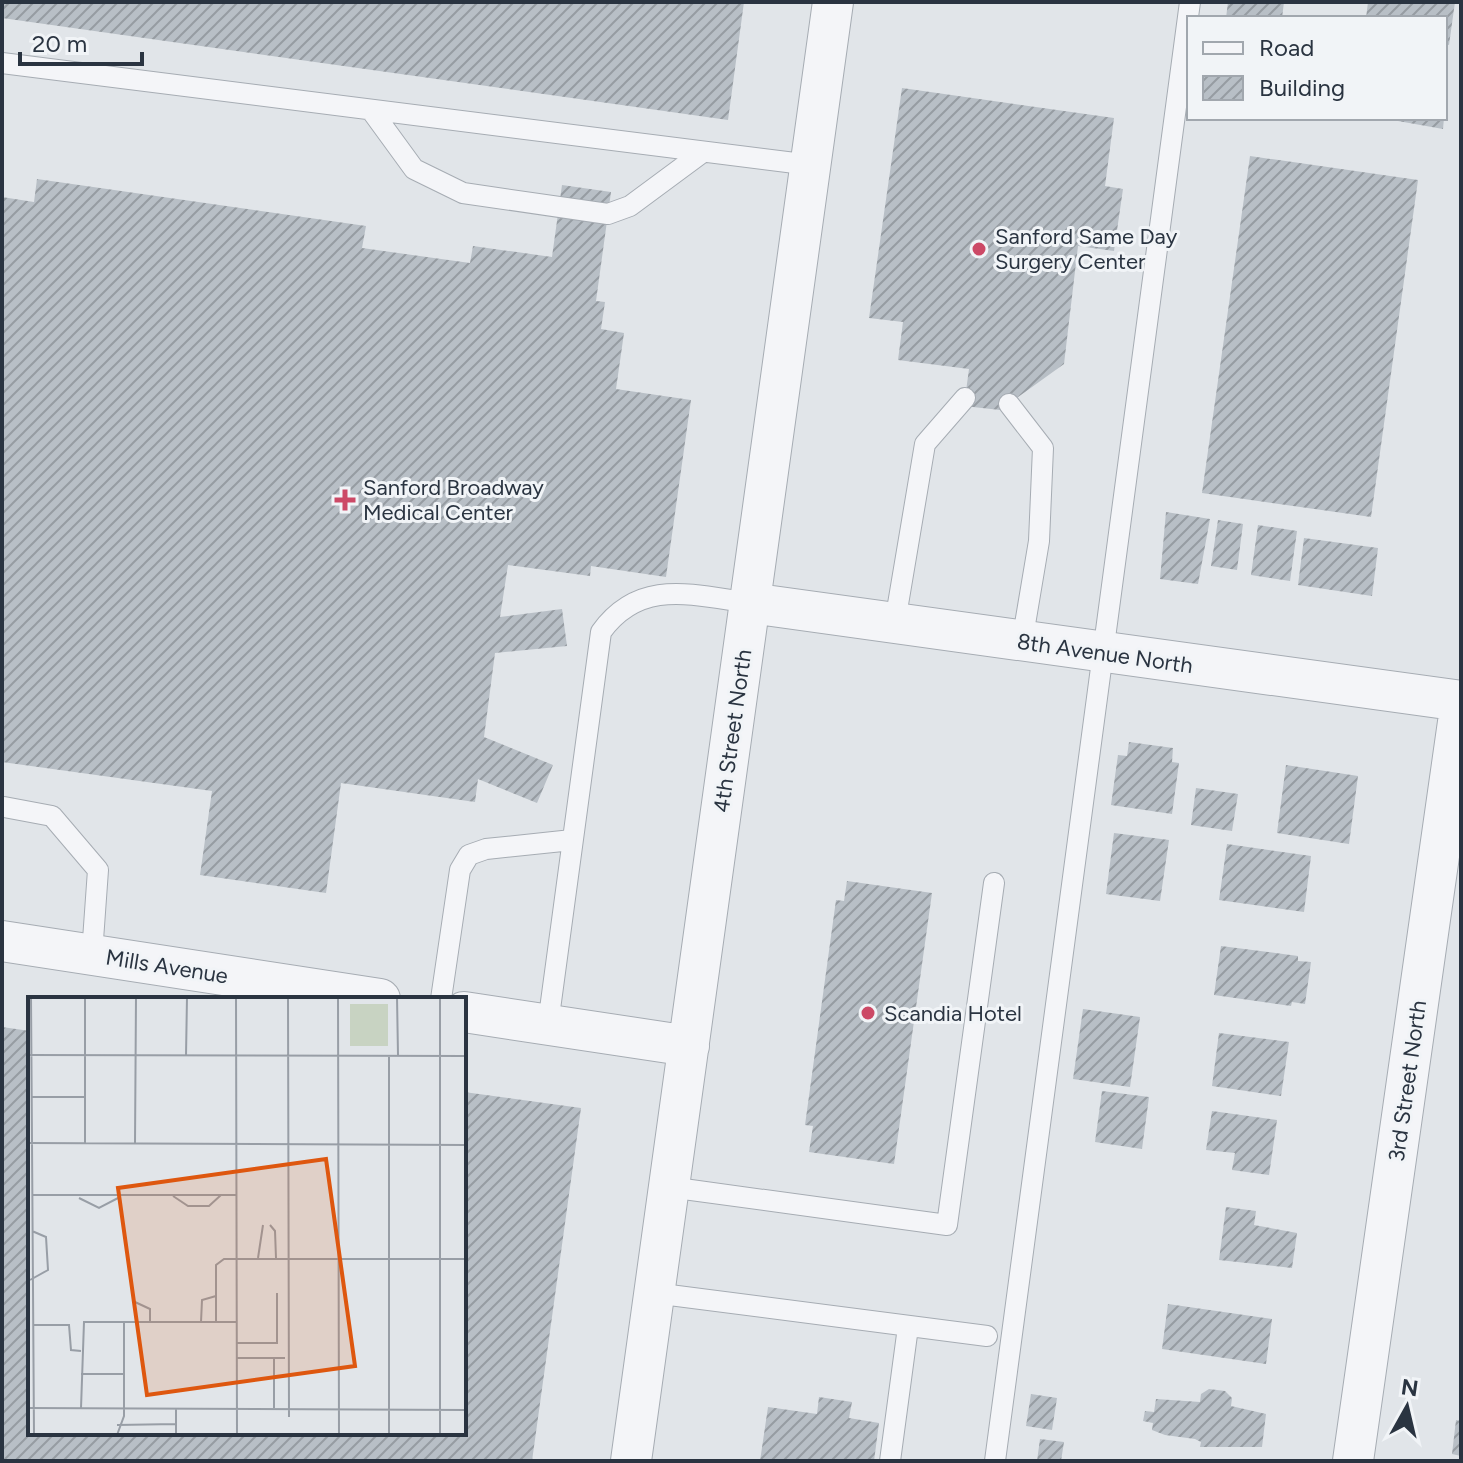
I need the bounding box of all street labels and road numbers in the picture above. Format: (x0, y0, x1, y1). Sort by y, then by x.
street label: 8th Avenue North (1015, 628, 1195, 679)
street label: 4th Street North (708, 648, 757, 814)
street label: Mills Avenue (104, 944, 230, 989)
street label: 3rd Street North (1383, 999, 1432, 1163)

